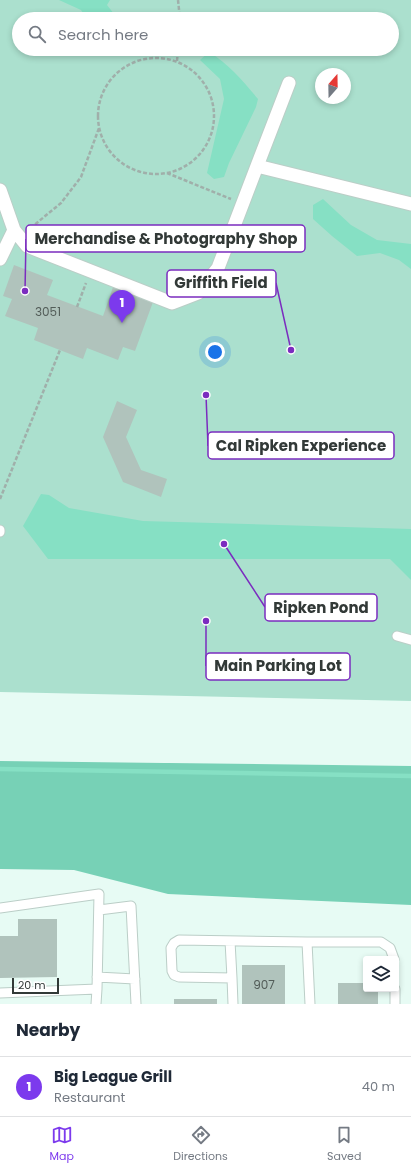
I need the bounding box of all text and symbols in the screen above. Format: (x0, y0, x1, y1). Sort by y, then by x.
search box (12, 12, 399, 56)
icon: search (26, 23, 48, 45)
text: Search here (58, 24, 148, 45)
north arrow (315, 68, 351, 104)
callout: Merchandise & Photography Shop (26, 225, 305, 252)
text: Merchandise & Photography Shop (35, 228, 297, 249)
callout: Griffith Field (167, 270, 276, 297)
text: Griffith Field (174, 272, 268, 293)
pin: 1 (109, 290, 135, 323)
house number: 3051 (35, 303, 61, 320)
your location (205, 342, 225, 362)
callout: Cal Ripken Experience (208, 432, 394, 459)
text: Cal Ripken Experience (216, 435, 386, 456)
callout: Ripken Pond (265, 594, 377, 621)
text: Ripken Pond (273, 597, 369, 618)
callout: Main Parking Lot (206, 653, 350, 680)
text: Main Parking Lot (214, 655, 342, 676)
map controls (363, 956, 399, 992)
button: layers (363, 956, 399, 992)
scale bar (12, 976, 59, 995)
house number: 907 (253, 976, 275, 993)
text: 20 m (18, 977, 46, 993)
text: Nearby (16, 1018, 80, 1042)
text: Big League Grill (54, 1066, 172, 1087)
text: 1 (27, 1077, 31, 1096)
text: 40 m (362, 1077, 395, 1096)
text: Restaurant (54, 1088, 125, 1107)
tab: Map (50, 1124, 74, 1165)
tab: Directions (173, 1124, 228, 1165)
tab: Saved (327, 1124, 361, 1165)

